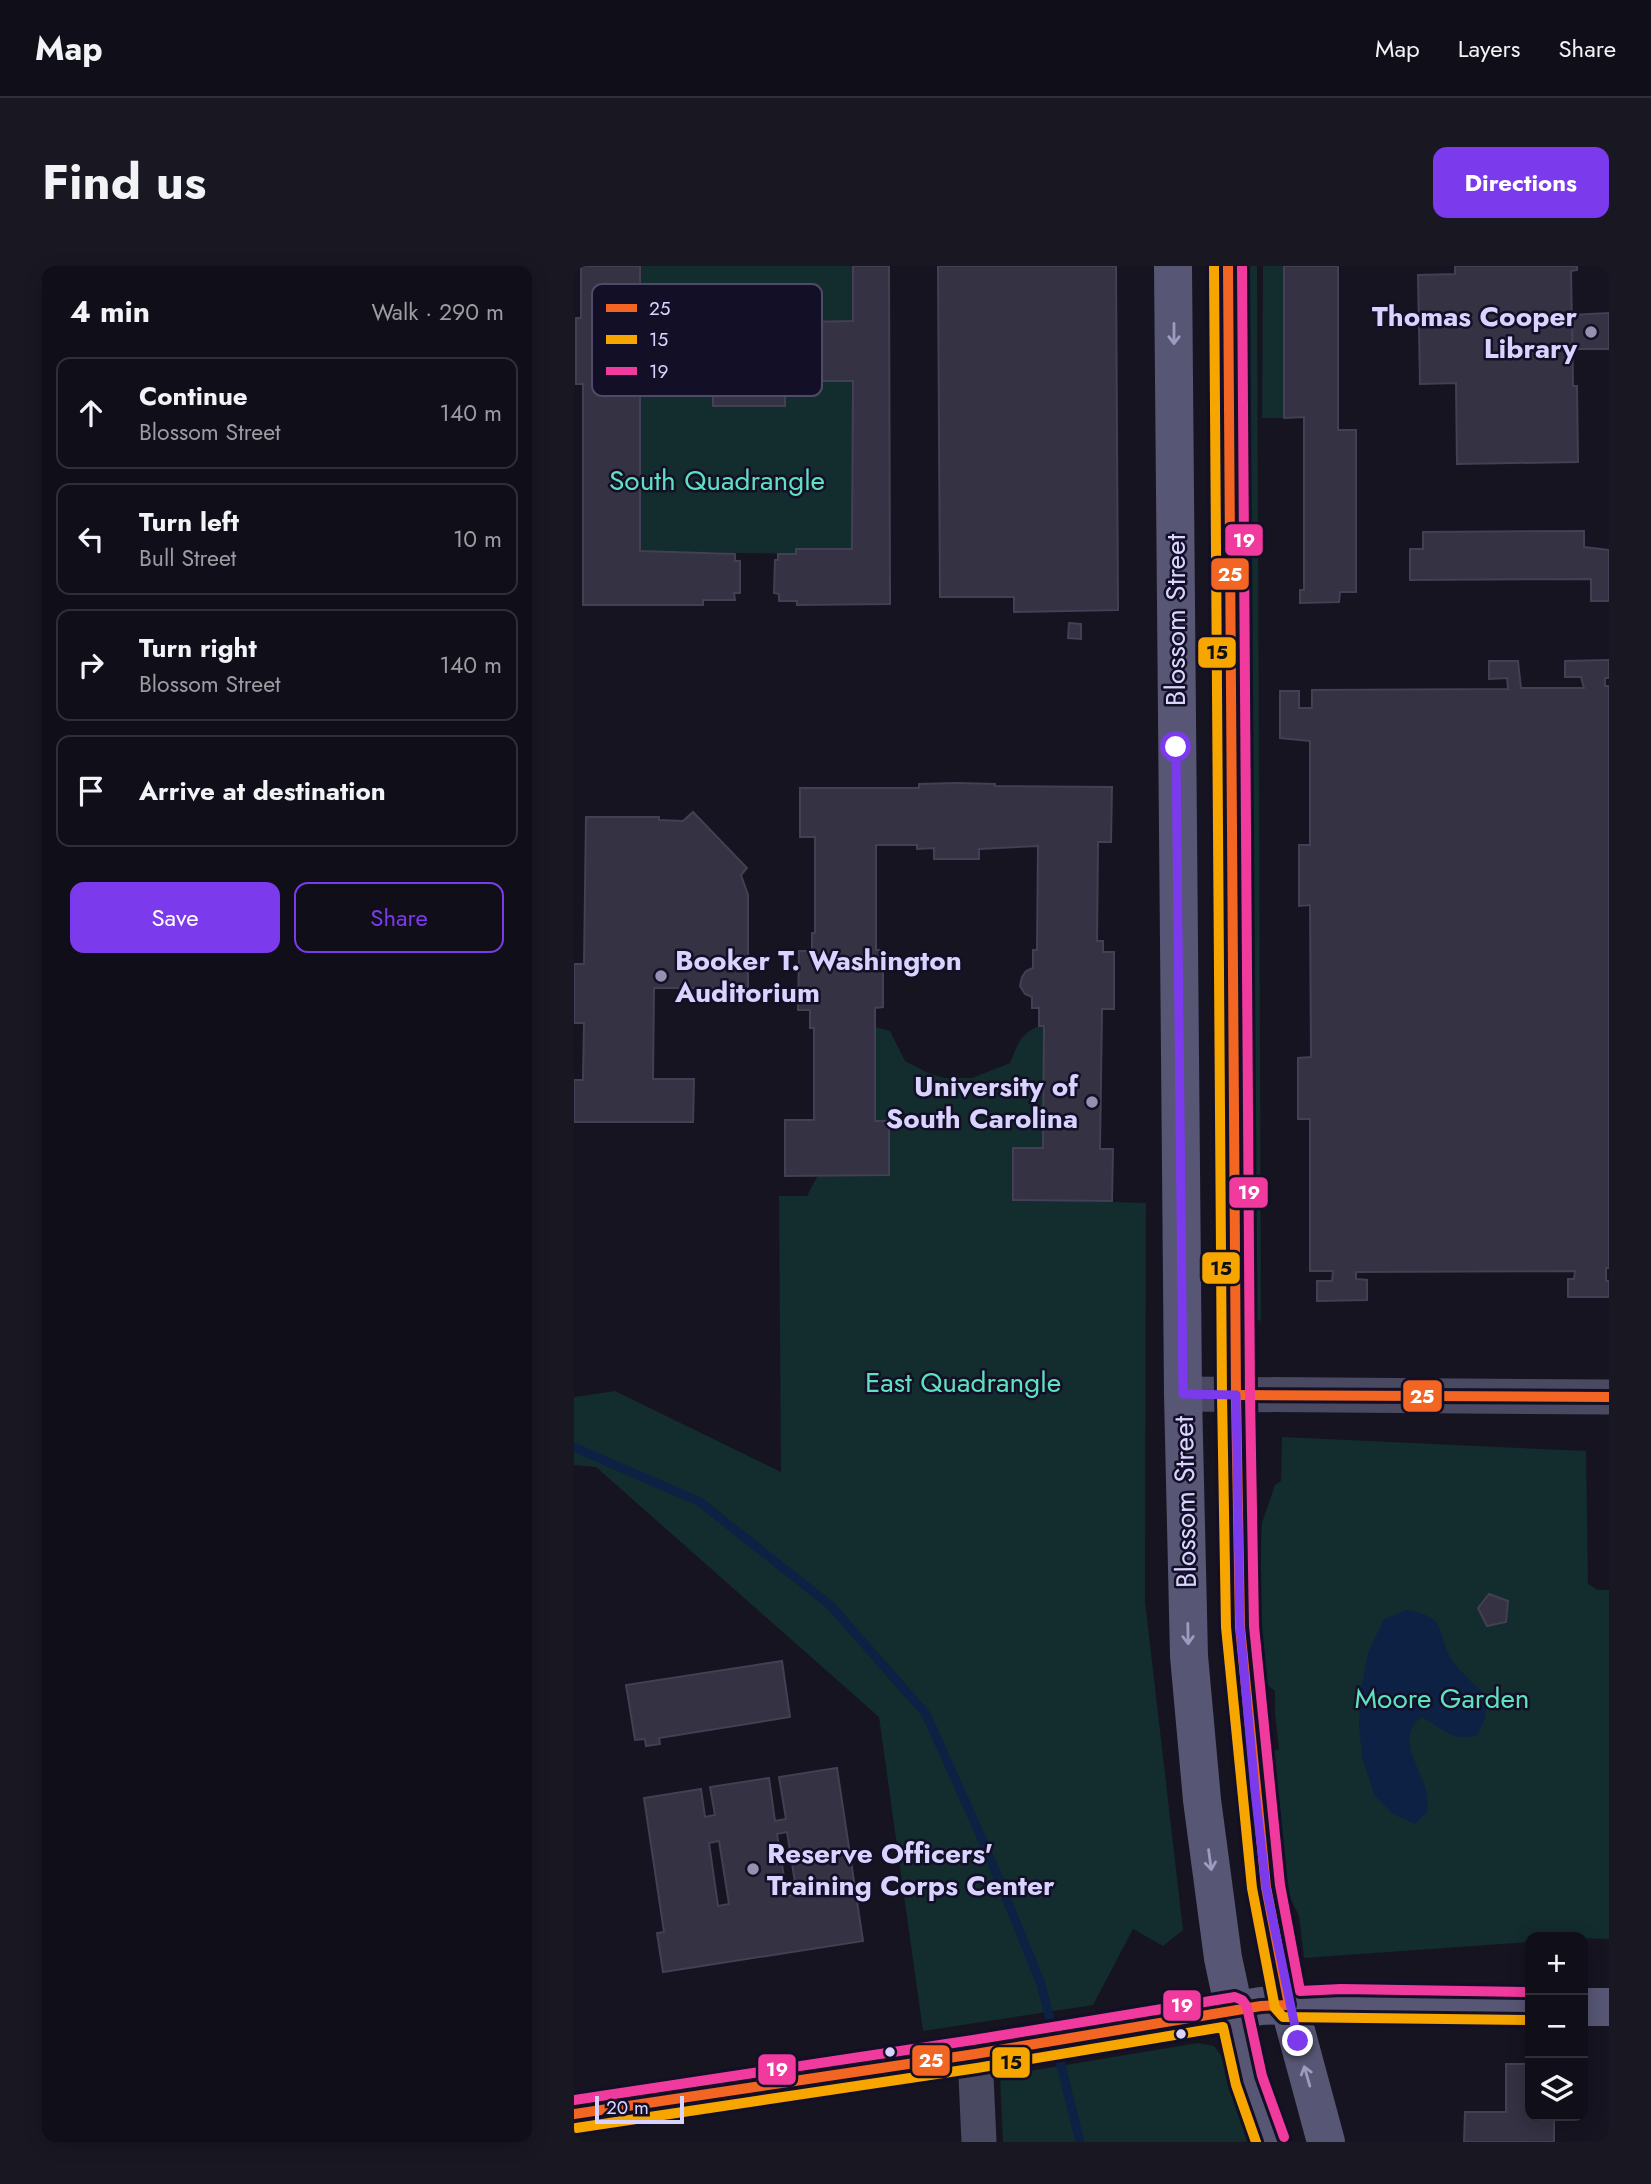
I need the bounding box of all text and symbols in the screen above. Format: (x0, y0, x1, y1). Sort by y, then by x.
text: Map (35, 25, 103, 72)
text: Map (1375, 31, 1420, 66)
text: Layers (1458, 31, 1520, 66)
text: Share (1558, 31, 1616, 66)
text: Find us (42, 147, 206, 217)
button: Directions (1433, 147, 1609, 218)
legend (592, 284, 822, 396)
text: 4 min (70, 290, 150, 333)
text: Walk · 290 m (371, 295, 504, 329)
text: 25 (649, 295, 671, 322)
place label: Thomas Cooper Library (1372, 296, 1577, 369)
one-way arrow (1167, 322, 1180, 345)
marker: Thomas Cooper Library (1583, 324, 1599, 340)
text: 15 (649, 326, 668, 353)
text: 19 (649, 358, 669, 385)
text: Continue (139, 377, 248, 415)
icon: ahead (72, 394, 110, 432)
text: 140 m (440, 396, 502, 430)
text: Blossom Street (139, 415, 281, 449)
park label: South Quadrangle (609, 460, 825, 501)
text: Turn left (139, 503, 239, 541)
icon: left (72, 520, 110, 558)
text: 10 m (453, 522, 502, 556)
line badge: 19 (1224, 523, 1264, 557)
text: 19 (1233, 527, 1255, 554)
street label: Blossom Street (1155, 534, 1196, 706)
text: Bull Street (139, 541, 236, 575)
line badge: 25 (1210, 557, 1250, 591)
text: 25 (1218, 561, 1242, 588)
text: Turn right (139, 629, 257, 667)
line badge: 15 (1197, 636, 1237, 669)
text: 15 (1206, 639, 1228, 666)
icon: right (72, 646, 110, 684)
text: 140 m (440, 648, 502, 682)
text: Blossom Street (139, 667, 281, 701)
route start (1160, 731, 1191, 762)
icon: arrive (72, 772, 110, 810)
text: Arrive at destination (139, 772, 386, 810)
button: Save (70, 882, 280, 953)
button: Share (294, 882, 504, 953)
place label: Booker T. Washington Auditorium (674, 940, 962, 1013)
marker: Booker T. Washington Auditorium (653, 968, 669, 984)
place label: University of South Carolina (886, 1066, 1079, 1139)
marker: University of South Carolina (1084, 1094, 1100, 1110)
line badge: 19 (1228, 1176, 1269, 1209)
text: 19 (1238, 1179, 1260, 1206)
line badge: 15 (1201, 1251, 1241, 1285)
text: 15 (1210, 1255, 1232, 1282)
park label: East Quadrangle (865, 1362, 1061, 1403)
line badge: 25 (1402, 1379, 1443, 1413)
text: 25 (1410, 1383, 1434, 1410)
street label: Blossom Street (1163, 1415, 1207, 1588)
one-way arrow (1182, 1622, 1195, 1645)
park label: Moore Garden (1354, 1678, 1530, 1719)
place label: Reserve Officers' Training Corps Center (767, 1833, 1055, 1906)
one-way arrow (1204, 1848, 1217, 1871)
marker: Reserve Officers' Training Corps Center (745, 1861, 761, 1877)
map controls (1525, 1932, 1588, 2121)
button: + (1525, 1932, 1588, 1995)
line badge: 19 (1162, 1989, 1202, 2022)
text: 19 (1171, 1992, 1193, 2019)
button: − (1525, 1995, 1588, 2058)
route end (1282, 2025, 1313, 2056)
unlabelled marker (1174, 2027, 1188, 2041)
line badge: 25 (911, 2044, 951, 2077)
unlabelled marker (883, 2045, 897, 2059)
line badge: 15 (991, 2046, 1031, 2079)
text: 25 (919, 2047, 943, 2074)
text: 15 (1000, 2049, 1022, 2076)
line badge: 19 (757, 2053, 797, 2086)
text: 19 (766, 2056, 788, 2083)
button: layers (1525, 2058, 1588, 2121)
one-way arrow (1300, 2065, 1313, 2087)
scale bar (595, 2093, 684, 2125)
text: 20 m (606, 2094, 649, 2121)

